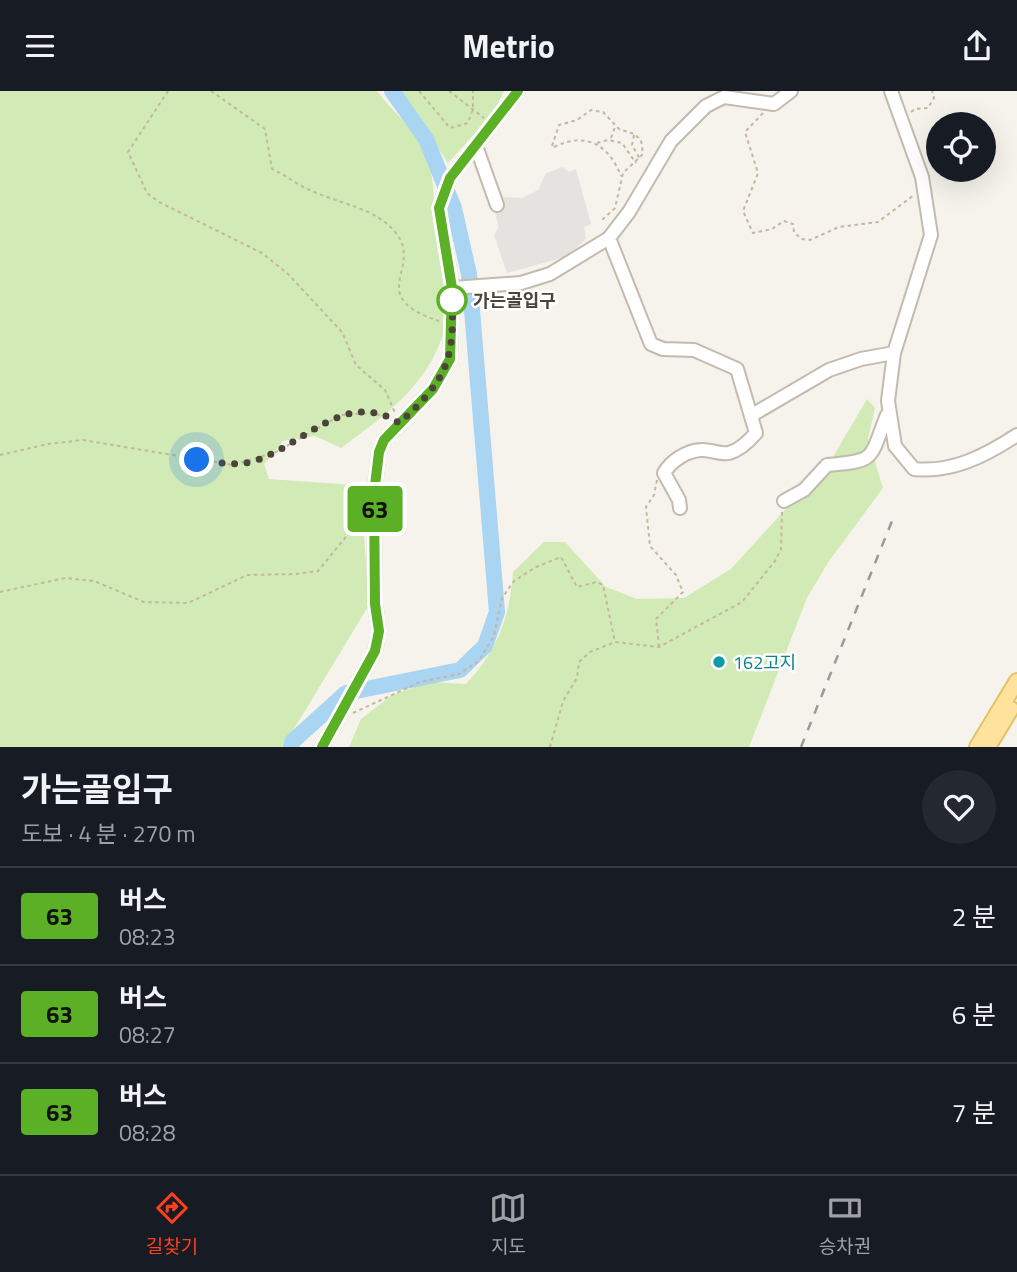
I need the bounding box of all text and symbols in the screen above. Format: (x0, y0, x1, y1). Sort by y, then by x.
text: Metrio (462, 22, 555, 70)
icon: menu (21, 27, 59, 65)
icon: share (958, 27, 996, 65)
map controls (926, 112, 996, 182)
button: locate (926, 112, 996, 182)
marker: 가는골입구 (437, 285, 467, 315)
place label: 가는골입구 (473, 287, 556, 314)
your location (179, 442, 214, 477)
line badge: 63 (344, 486, 406, 532)
text: 63 (362, 491, 388, 527)
place label: 162고지 (733, 649, 796, 676)
marker: 162고지 (711, 654, 727, 670)
text: 가는골입구 (21, 764, 173, 814)
button: heart (922, 770, 996, 844)
text: 도보 · 4 분 · 270 m (21, 816, 196, 851)
text: 버스 (119, 880, 167, 919)
text: 2 분 (952, 897, 996, 936)
text: 63 (46, 898, 73, 934)
text: 08:23 (119, 919, 176, 954)
text: 버스 (119, 978, 167, 1017)
text: 6 분 (952, 995, 996, 1034)
text: 63 (46, 996, 73, 1032)
text: 08:27 (119, 1017, 176, 1052)
text: 버스 (119, 1076, 167, 1115)
text: 7 분 (952, 1093, 996, 1132)
text: 63 (46, 1094, 73, 1130)
text: 08:28 (119, 1115, 176, 1150)
tab: 길찾기 (146, 1189, 198, 1260)
tab: 지도 (489, 1189, 527, 1260)
tab: 승차권 (819, 1189, 871, 1260)

